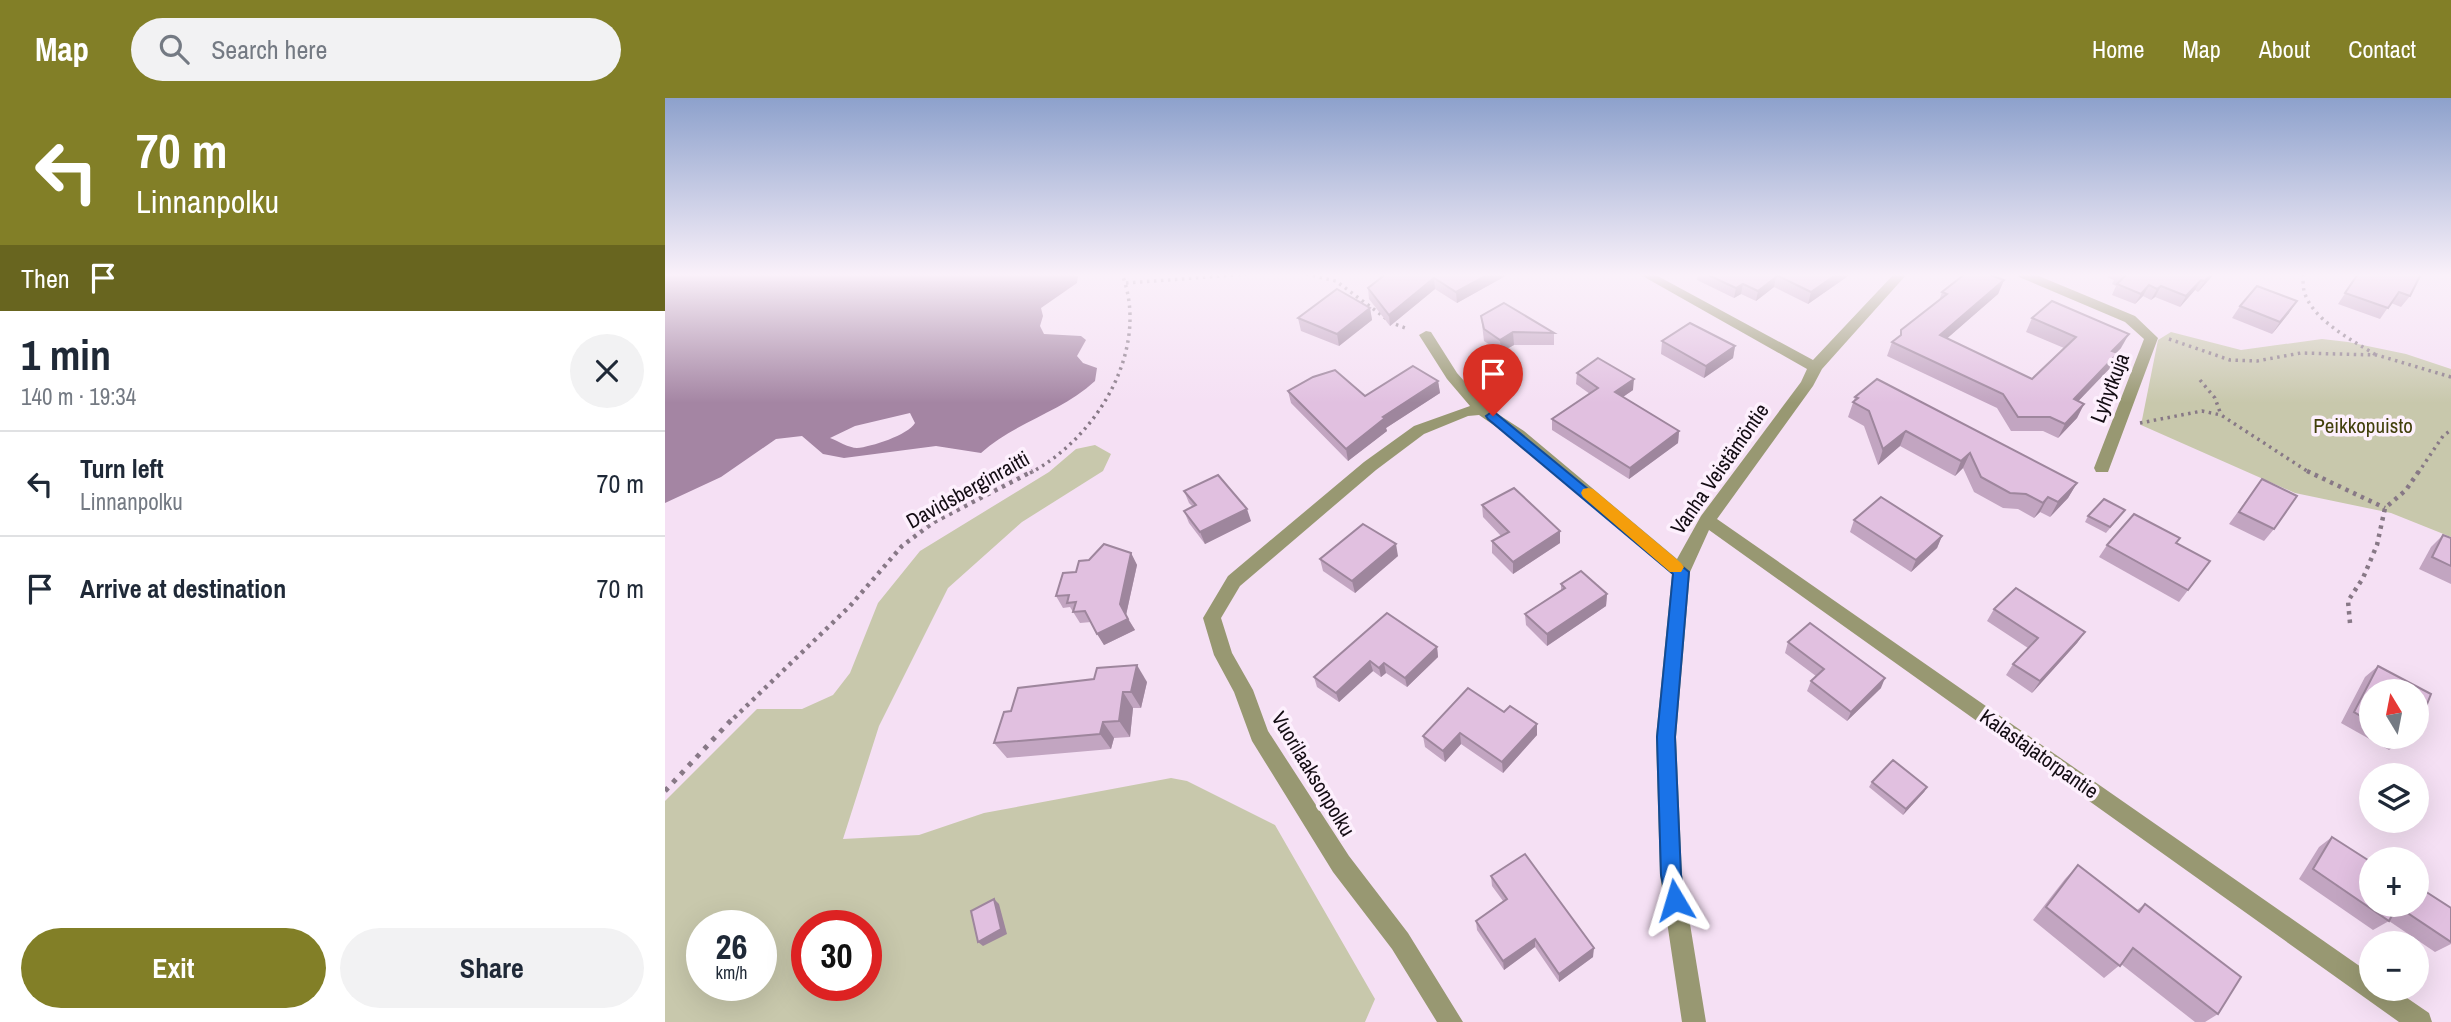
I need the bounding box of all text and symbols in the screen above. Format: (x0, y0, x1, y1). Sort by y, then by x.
search box (131, 18, 621, 81)
text: Map (35, 27, 89, 71)
icon: search (155, 30, 193, 68)
text: Search here (211, 32, 327, 67)
text: Home (2092, 33, 2144, 65)
text: Map (2182, 33, 2221, 65)
text: About (2259, 33, 2310, 65)
text: Contact (2348, 33, 2416, 65)
text: 70 m (136, 117, 228, 183)
icon: left (21, 126, 112, 217)
text: Linnanpolku (136, 180, 279, 223)
icon: arrive (84, 259, 122, 297)
text: Then (21, 261, 70, 296)
text: 1 min (21, 327, 111, 383)
button: close (570, 334, 644, 408)
pin (1463, 344, 1523, 416)
street label: Lyhytkuja (2083, 349, 2136, 427)
icon: arrive (1474, 355, 1512, 393)
text: 140 m · 19:34 (21, 381, 136, 412)
street label: Vanha Veistämöntie (1664, 397, 1776, 540)
park label: Peikkopuisto (2313, 411, 2413, 440)
street label: Davidsberginraitti (901, 444, 1035, 535)
text: Turn left (80, 451, 164, 486)
icon: left (21, 465, 59, 503)
text: 70 m (597, 466, 644, 501)
text: Linnanpolku (80, 486, 183, 517)
icon: arrive (21, 570, 59, 608)
text: Arrive at destination (80, 571, 286, 606)
text: 70 m (597, 571, 644, 606)
north arrow (2359, 679, 2429, 749)
map controls (2359, 679, 2429, 1001)
street label: Kalastajatorpantie (1974, 702, 2104, 805)
street label: Vuorilaaksonpolku (1265, 706, 1362, 842)
button: layers (2359, 763, 2429, 833)
button: + (2359, 847, 2429, 917)
position arrow (1638, 863, 1712, 937)
speed limit sign: 30 (791, 910, 882, 1001)
text: 26 (716, 923, 747, 970)
button: Exit (21, 928, 326, 1008)
button: Share (340, 928, 644, 1008)
button: − (2359, 931, 2429, 1001)
text: km/h (716, 960, 748, 985)

